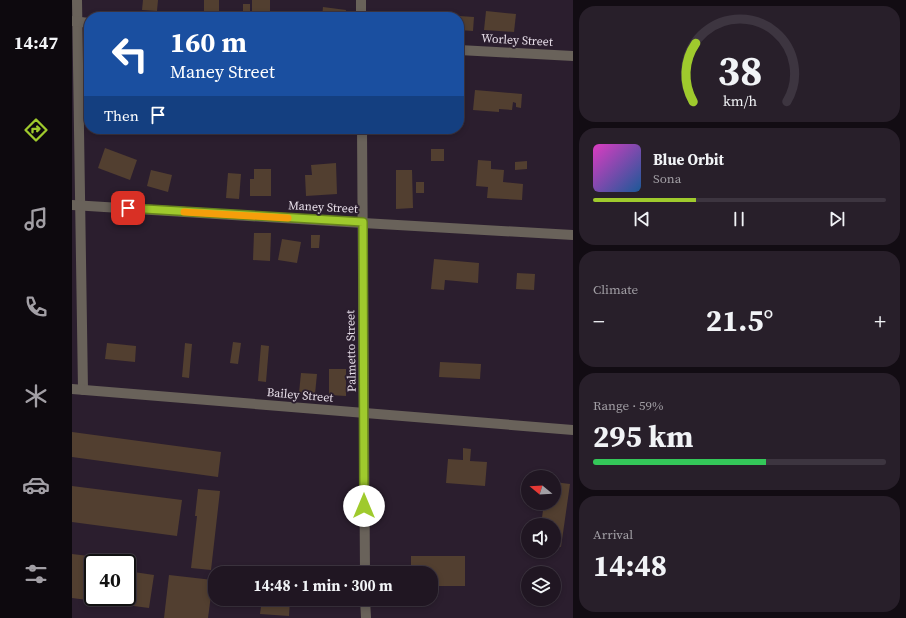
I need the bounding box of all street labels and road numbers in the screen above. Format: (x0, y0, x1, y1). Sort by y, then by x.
street label: Worley Street (481, 30, 553, 50)
street label: Maney Street (288, 197, 358, 217)
street label: Palmetto Street (342, 310, 360, 392)
street label: Bailey Street (266, 384, 334, 406)

